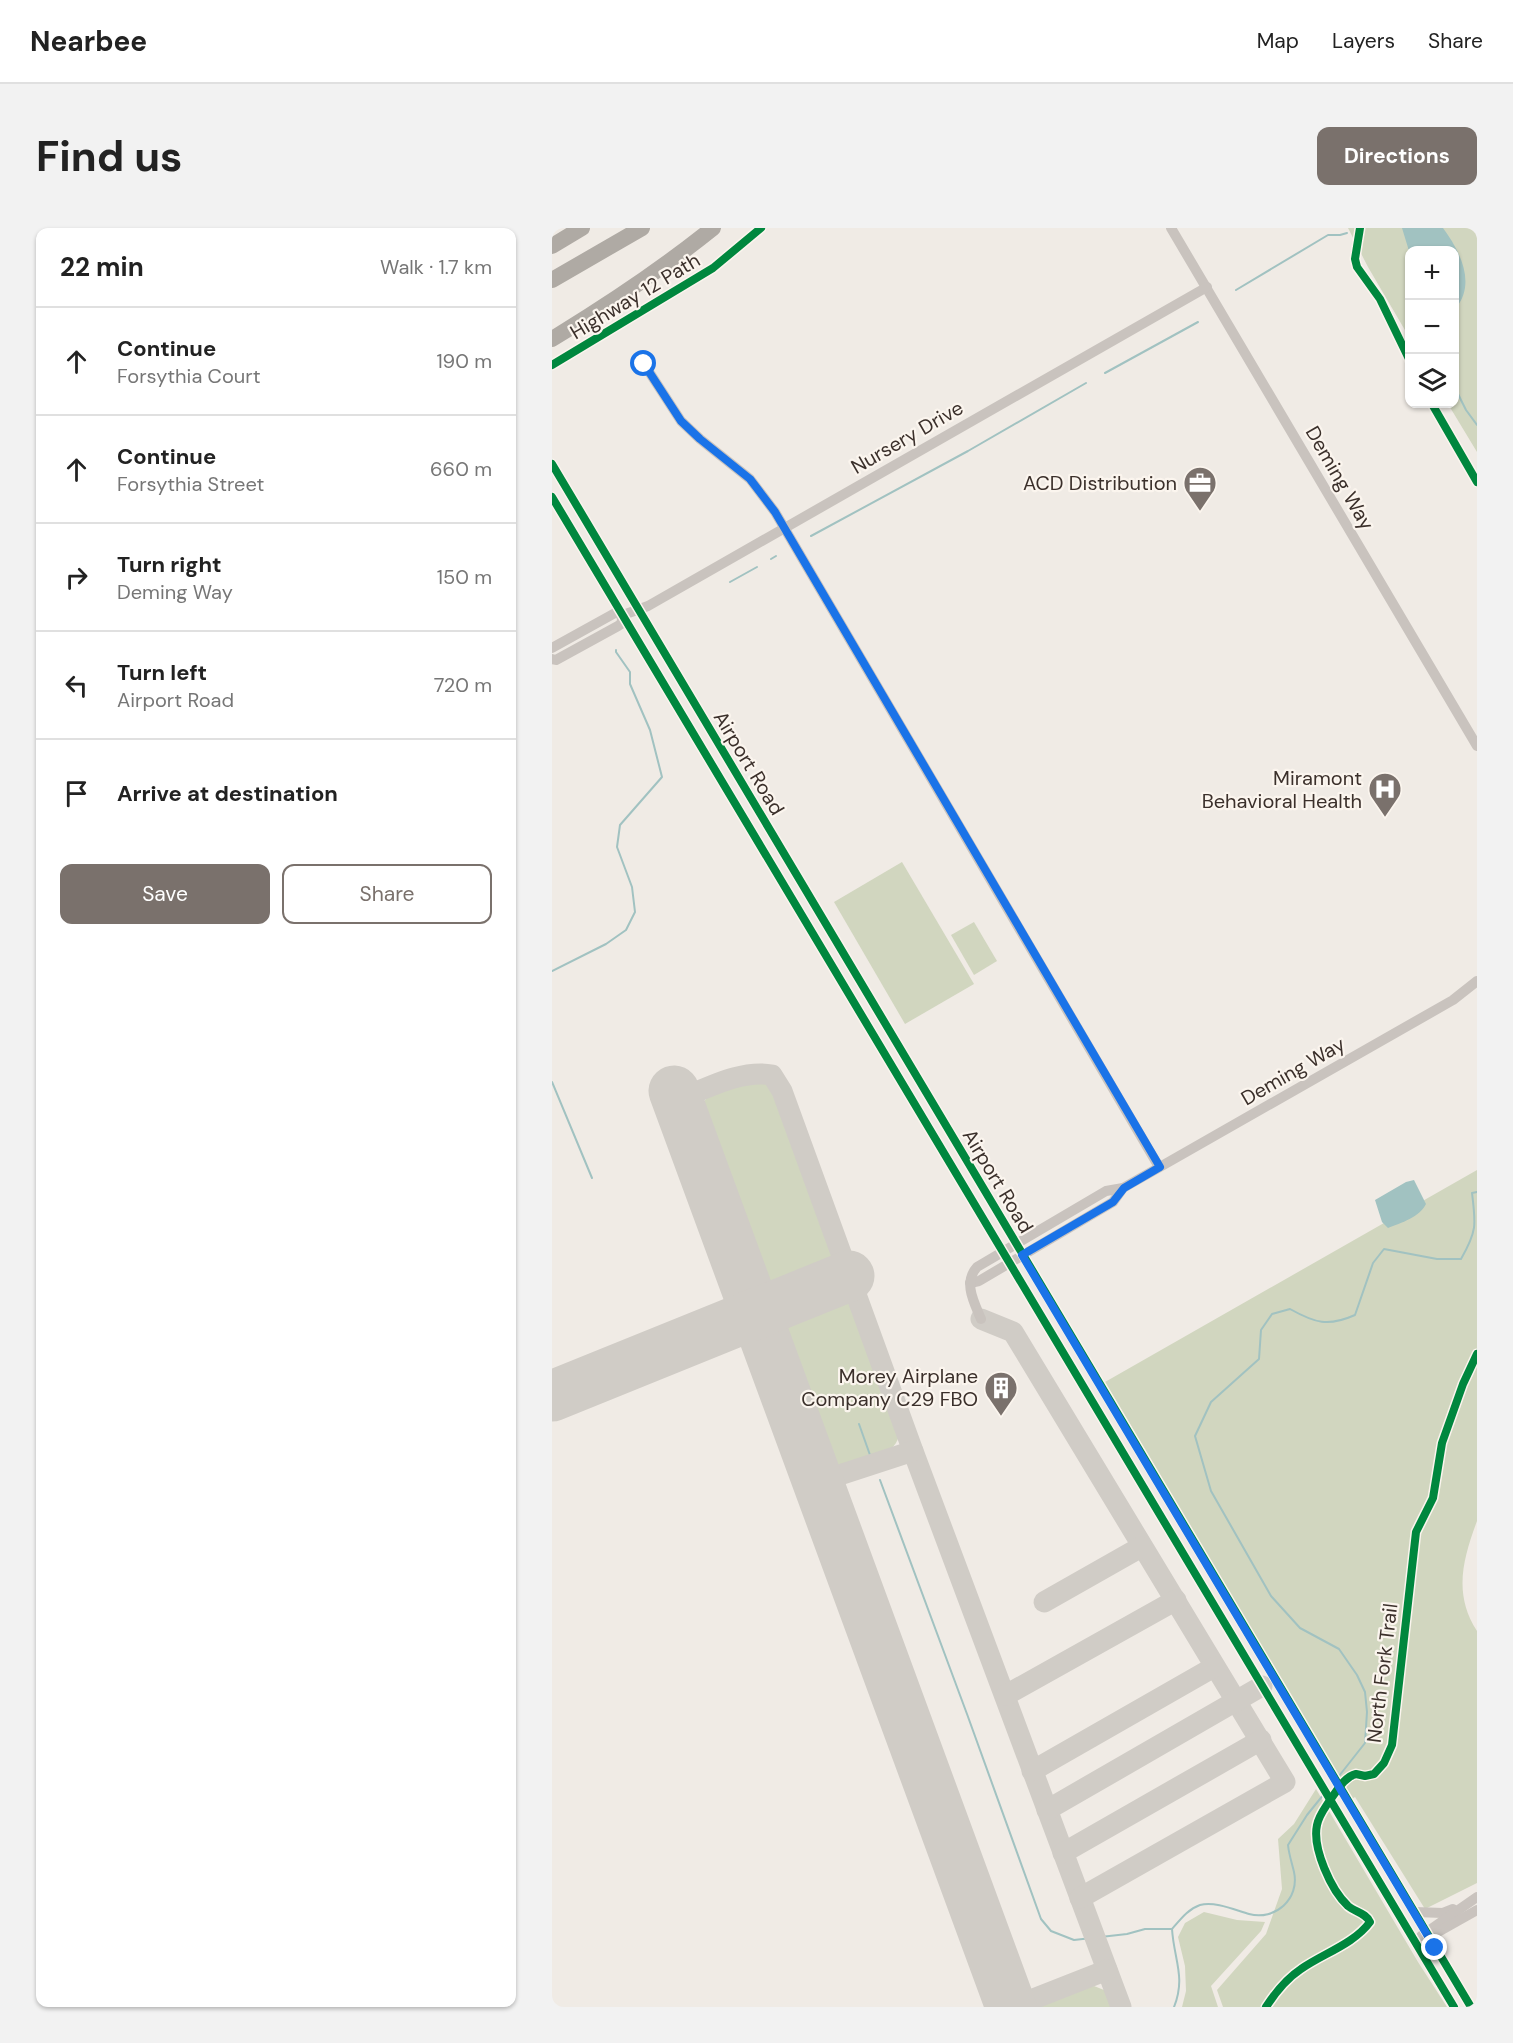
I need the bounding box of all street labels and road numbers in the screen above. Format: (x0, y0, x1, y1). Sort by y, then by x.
street label: Highway 12 Path (565, 247, 705, 345)
street label: Nursery Drive (846, 394, 968, 480)
street label: Deming Way (1300, 421, 1380, 535)
street label: Airport Road (708, 706, 790, 820)
street label: Deming Way (1236, 1031, 1350, 1111)
street label: Airport Road (957, 1124, 1039, 1238)
street label: North Fork Trail (1361, 1602, 1403, 1744)

